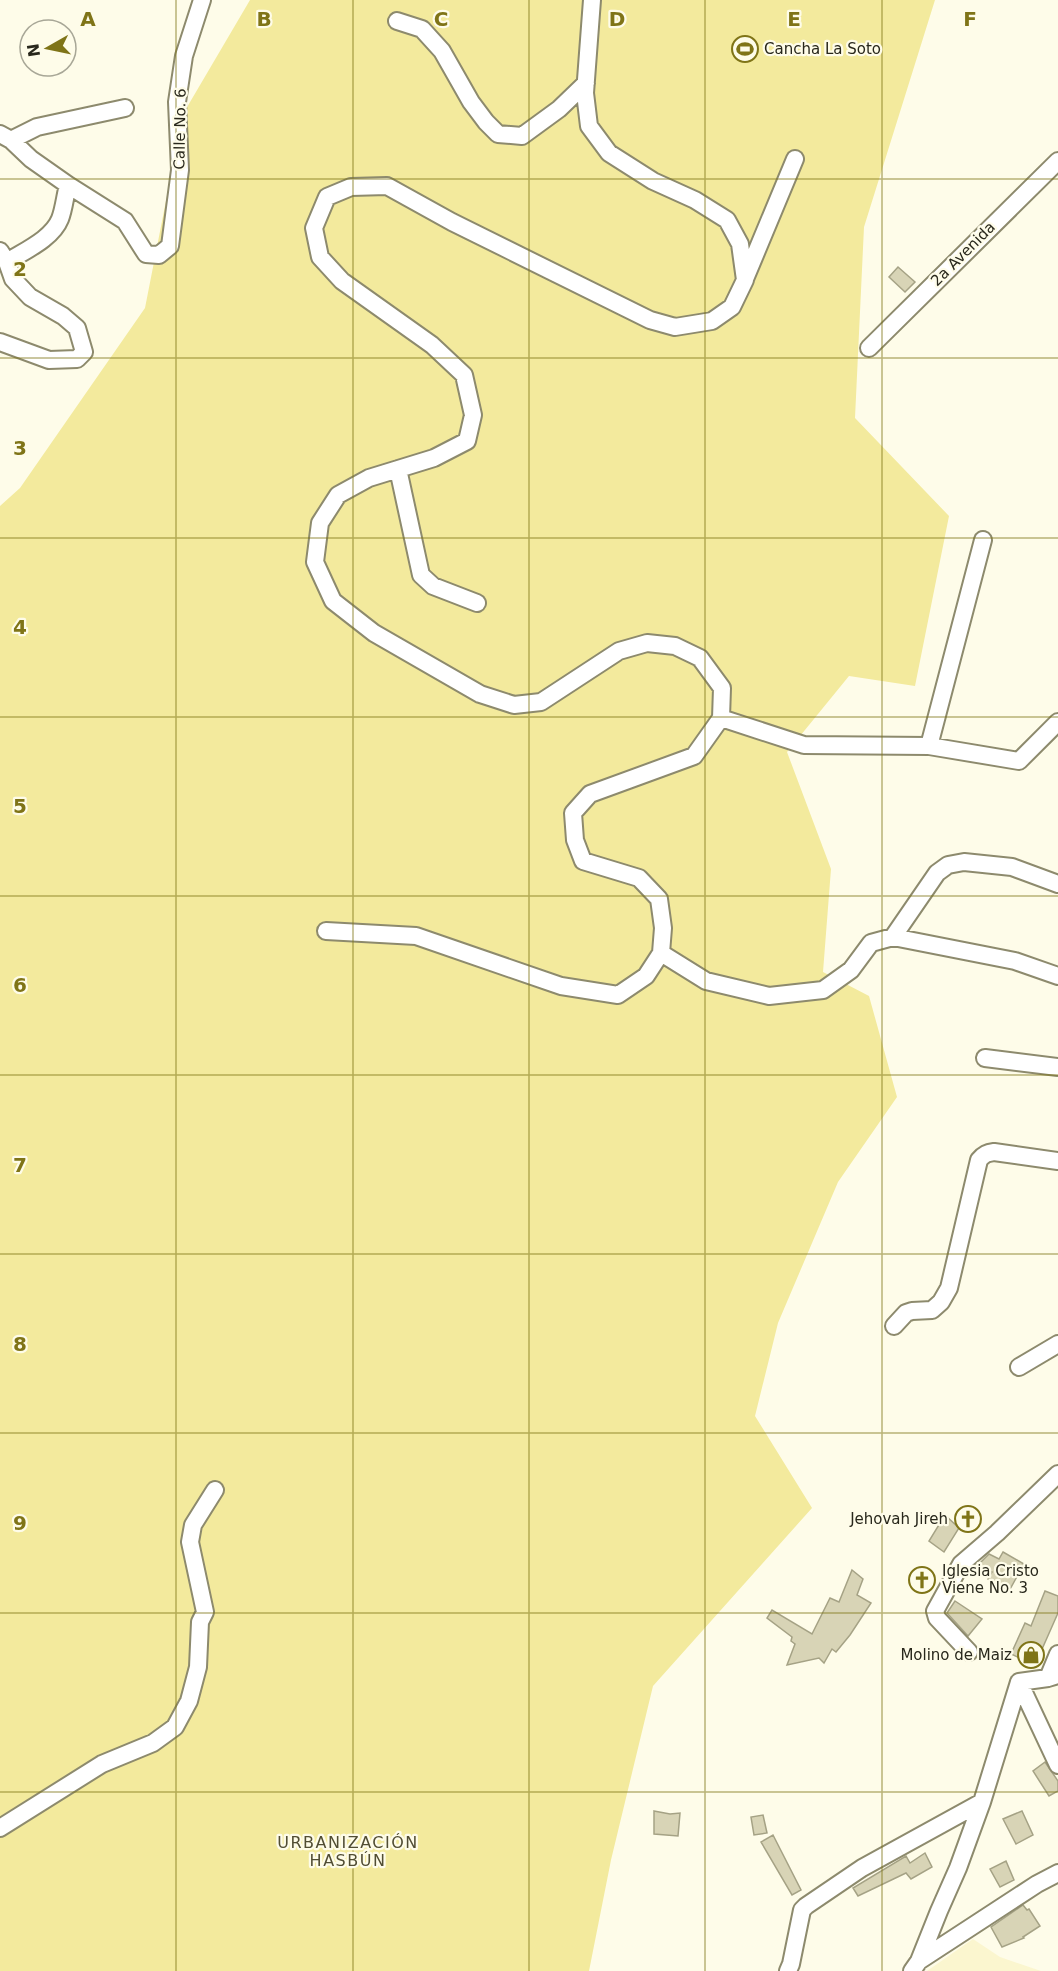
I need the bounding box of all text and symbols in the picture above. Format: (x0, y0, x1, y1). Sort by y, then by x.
text: A (80, 7, 96, 31)
text: B (256, 7, 272, 31)
text: C (434, 7, 448, 31)
text: D (609, 7, 625, 31)
text: E (787, 7, 801, 31)
text: F (963, 7, 977, 31)
north arrow (18, 18, 78, 78)
sports icon: Cancha La Soto (730, 34, 760, 64)
place label: Cancha La Soto (764, 40, 881, 58)
text: N (23, 42, 44, 58)
street label: Calle No. 6 (170, 88, 190, 170)
street label: 2a Avenida (927, 218, 999, 290)
text: 2 (13, 257, 27, 281)
text: 3 (13, 436, 27, 460)
text: 4 (13, 615, 27, 639)
text: 5 (13, 794, 27, 818)
text: 6 (13, 973, 27, 997)
text: 7 (13, 1153, 27, 1177)
text: 8 (13, 1332, 27, 1356)
church icon: Jehovah Jireh (953, 1504, 983, 1534)
place label: Jehovah Jireh (849, 1510, 948, 1528)
text: 9 (13, 1511, 27, 1535)
place label: Iglesia Cristo Viene No. 3 (942, 1562, 1039, 1597)
church icon: Iglesia Cristo Viene No. 3 (907, 1565, 937, 1595)
shop icon: Molino de Maiz (1016, 1640, 1046, 1670)
place label: Molino de Maiz (900, 1646, 1012, 1664)
district label: URBANIZACIÓN HASBÚN (277, 1833, 419, 1870)

